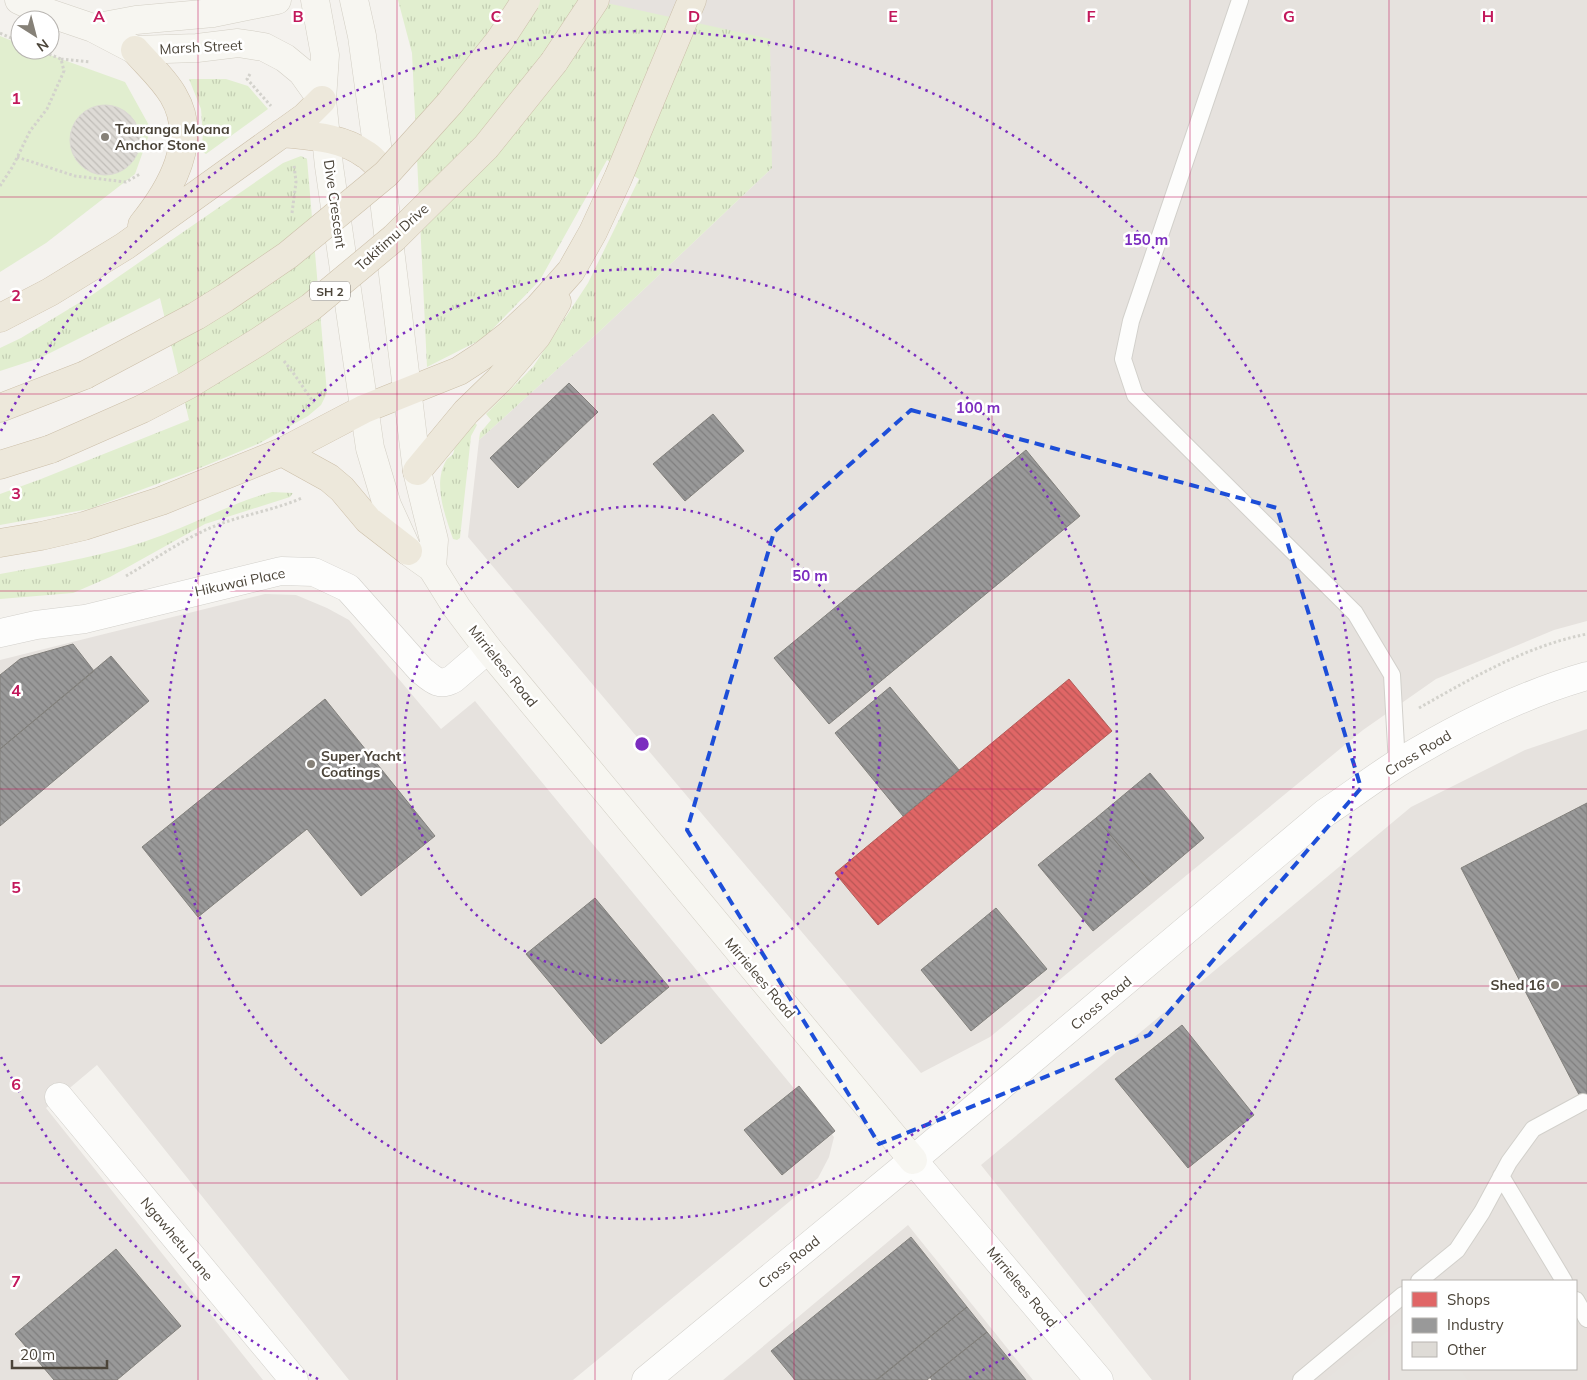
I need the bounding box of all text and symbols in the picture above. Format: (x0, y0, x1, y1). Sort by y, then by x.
text: A (93, 6, 105, 26)
text: B (292, 6, 304, 26)
text: C (491, 6, 502, 26)
text: D (688, 6, 700, 26)
text: E (888, 6, 898, 26)
text: F (1086, 6, 1096, 26)
text: G (1283, 6, 1295, 26)
text: H (1482, 6, 1494, 26)
north arrow (10, 10, 60, 60)
text: N (33, 35, 52, 56)
street label: Marsh Street (159, 36, 243, 58)
text: 1 (11, 88, 21, 108)
place label: Tauranga Moana Anchor Stone (115, 120, 230, 154)
marker: Tauranga Moana Anchor Stone (99, 131, 111, 143)
street label: Dive Crescent (320, 159, 350, 249)
street label: Takitimu Drive (352, 199, 432, 275)
text: 150 m (1124, 230, 1168, 249)
road number: SH 2 (310, 282, 350, 300)
text: 2 (11, 285, 21, 305)
text: 100 m (956, 398, 1000, 417)
text: 3 (11, 483, 21, 503)
street label: Hikuwai Place (193, 564, 287, 600)
text: 50 m (792, 566, 828, 585)
street label: Mirrielees Road (465, 621, 541, 711)
text: 4 (11, 680, 21, 700)
street label: Cross Road (1381, 726, 1455, 780)
centre of rings (633, 735, 651, 753)
place label: Super Yacht Coatings (321, 747, 402, 781)
marker: Super Yacht Coatings (305, 758, 317, 770)
text: 5 (11, 877, 21, 897)
street label: Mirrielees Road (721, 934, 799, 1022)
street label: Cross Road (1067, 972, 1135, 1034)
place label: Shed 16 (1491, 976, 1545, 994)
marker: Shed 16 (1549, 979, 1561, 991)
text: 6 (11, 1074, 21, 1094)
street label: Ngawhetu Lane (137, 1193, 217, 1285)
street label: Cross Road (754, 1232, 824, 1292)
street label: Mirrielees Road (983, 1243, 1061, 1331)
text: 7 (11, 1271, 21, 1291)
legend (1402, 1280, 1577, 1370)
text: Shops (1447, 1290, 1490, 1309)
text: Industry (1447, 1315, 1504, 1334)
scale bar (12, 1338, 108, 1370)
text: Other (1447, 1340, 1487, 1359)
text: 20 m (20, 1345, 55, 1364)

